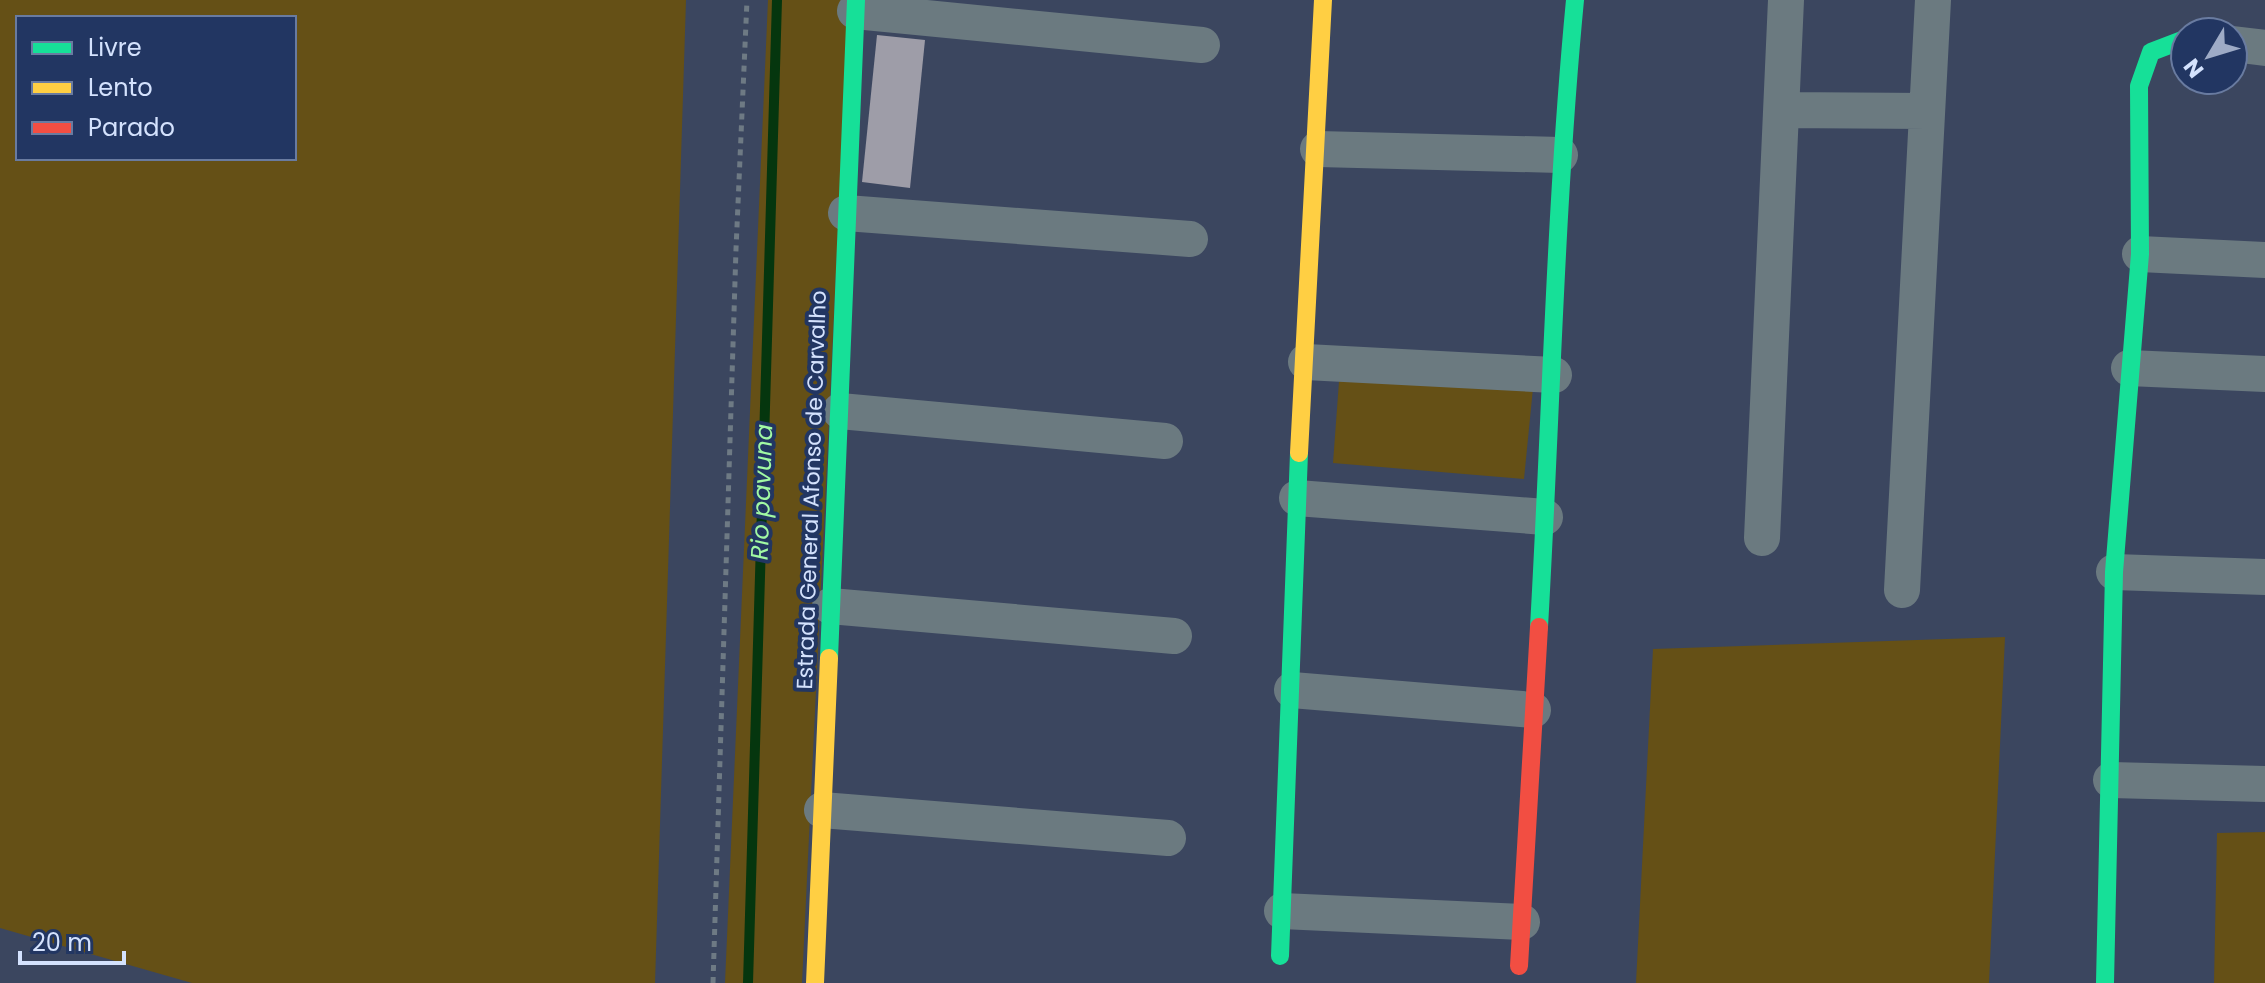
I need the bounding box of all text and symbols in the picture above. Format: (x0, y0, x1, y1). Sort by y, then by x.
legend (16, 16, 296, 160)
north arrow (2169, 16, 2249, 96)
text: Livre (88, 31, 142, 64)
text: N (2176, 52, 2211, 84)
text: Lento (88, 71, 153, 104)
text: Parado (88, 111, 175, 144)
street label: Estrada General Afonso de Carvalho (789, 290, 834, 690)
water label: Rio pavuna (743, 424, 780, 560)
scale bar (20, 915, 124, 965)
text: 20 m (32, 926, 92, 959)

